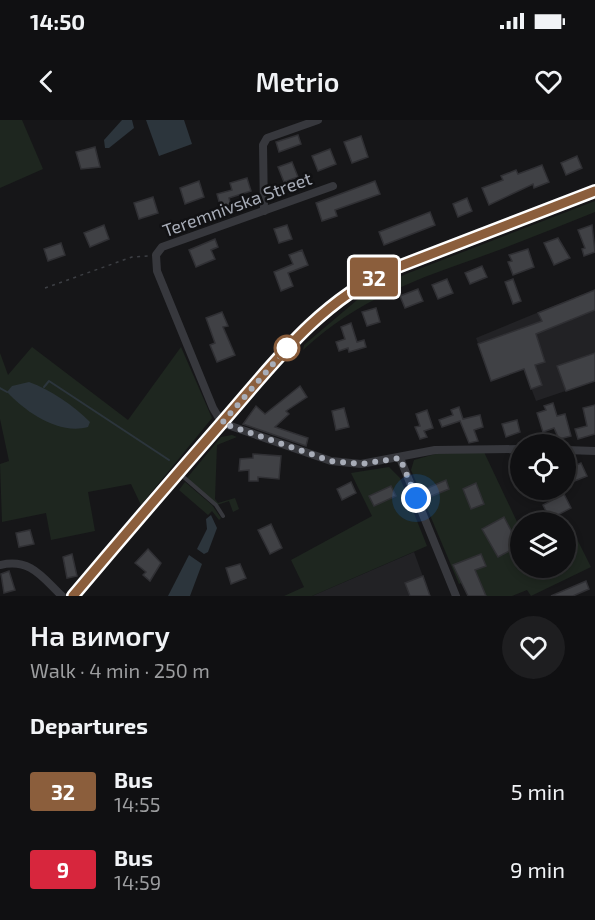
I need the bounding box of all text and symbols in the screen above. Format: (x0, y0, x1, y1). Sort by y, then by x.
text: 14:50 (30, 8, 85, 34)
icon: back (30, 65, 63, 98)
text: Metrio (256, 65, 339, 97)
icon: heart (532, 65, 565, 98)
street label: Teremnivska Street (159, 167, 315, 241)
line badge: 32 (347, 258, 401, 296)
text: 32 (362, 265, 386, 290)
unlabelled marker (274, 335, 300, 361)
map controls (510, 434, 576, 578)
button: locate (510, 434, 576, 500)
your location (401, 483, 431, 513)
button: layers (510, 512, 576, 578)
button: heart (502, 616, 565, 679)
text: На вимогу (30, 618, 170, 652)
text: Walk · 4 min · 250 m (30, 658, 210, 682)
text: Departures (30, 712, 148, 738)
text: Bus (114, 766, 153, 792)
text: 5 min (511, 778, 565, 804)
text: 32 (51, 779, 75, 804)
text: 14:55 (114, 792, 160, 816)
text: Bus (114, 844, 153, 870)
text: 9 min (510, 856, 565, 882)
text: 9 (57, 857, 69, 882)
text: 14:59 (114, 870, 161, 894)

